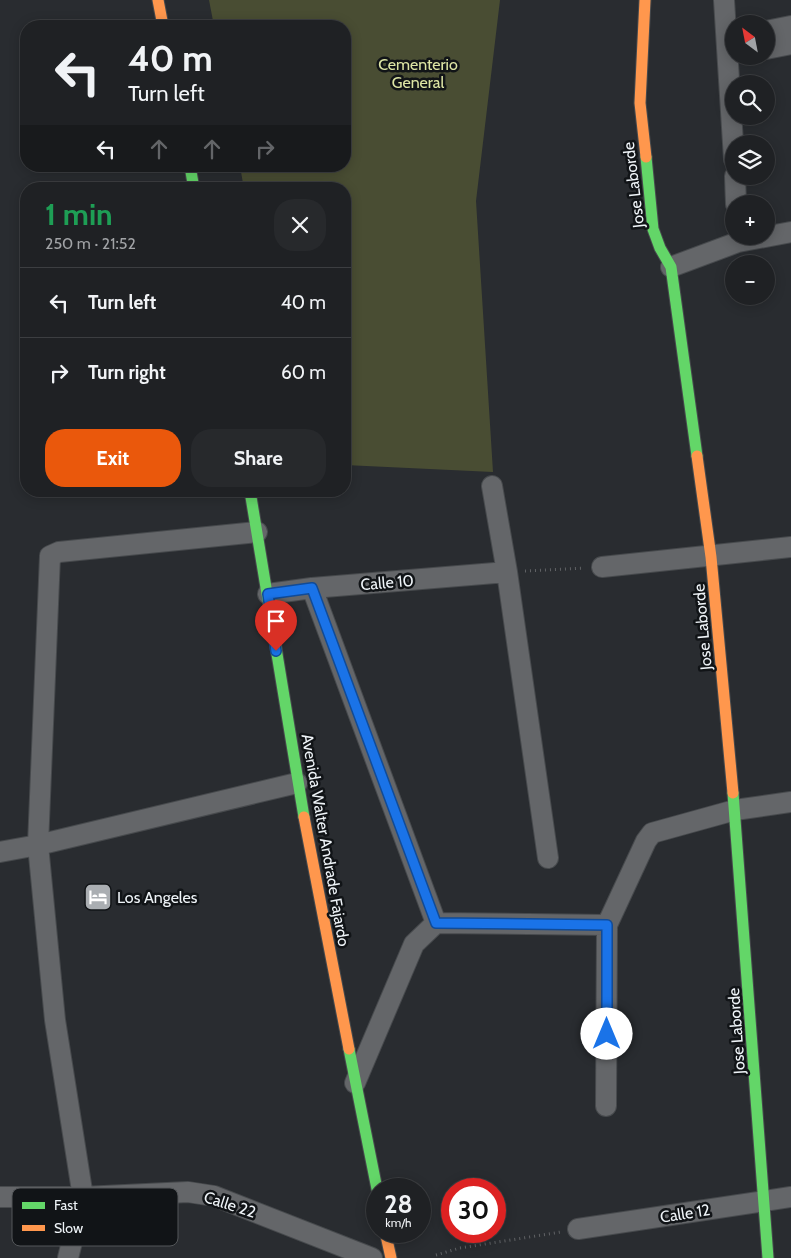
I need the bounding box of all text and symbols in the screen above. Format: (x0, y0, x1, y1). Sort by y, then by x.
north arrow (725, 15, 775, 65)
map controls (725, 15, 775, 305)
text: 40 m (128, 37, 213, 80)
icon: left (45, 40, 110, 105)
park label: Cementerio General (378, 55, 458, 92)
button: search (725, 75, 775, 125)
text: Turn left (128, 80, 205, 107)
icon: left (92, 135, 120, 163)
icon: ahead (145, 135, 173, 163)
icon: ahead (198, 135, 226, 163)
icon: right (251, 135, 279, 163)
button: layers (725, 135, 775, 185)
street label: Jose Laborde (619, 141, 648, 230)
button: + (725, 195, 775, 245)
text: 1 min (45, 196, 113, 233)
button: close (274, 199, 326, 251)
text: 250 m · 21:52 (45, 234, 136, 253)
button: − (725, 255, 775, 305)
icon: left (45, 289, 73, 317)
text: Turn left (88, 291, 156, 314)
text: 40 m (281, 291, 326, 314)
icon: right (45, 359, 73, 387)
text: Turn right (88, 361, 166, 384)
text: 60 m (281, 361, 326, 384)
button: Exit (45, 429, 181, 487)
button: Share (191, 429, 326, 487)
street label: Calle 10 (360, 571, 414, 594)
street label: Jose Laborde (689, 583, 716, 672)
pin (255, 600, 297, 651)
icon: arrive (262, 607, 290, 635)
street label: Avenida Walter Andrade Fajardo (297, 732, 354, 948)
hotel icon: Los Angeles (83, 882, 113, 912)
place label: Los Angeles (117, 888, 198, 907)
street label: Jose Laborde (724, 987, 749, 1076)
position arrow (580, 1007, 632, 1059)
speed limit sign: 30 (441, 1178, 506, 1243)
street label: Calle 22 (201, 1187, 258, 1222)
legend (12, 1188, 178, 1246)
text: 28 (384, 1189, 413, 1219)
text: Fast (54, 1196, 78, 1214)
street label: Calle 12 (659, 1200, 711, 1227)
text: km/h (385, 1215, 412, 1230)
text: Slow (54, 1219, 83, 1237)

